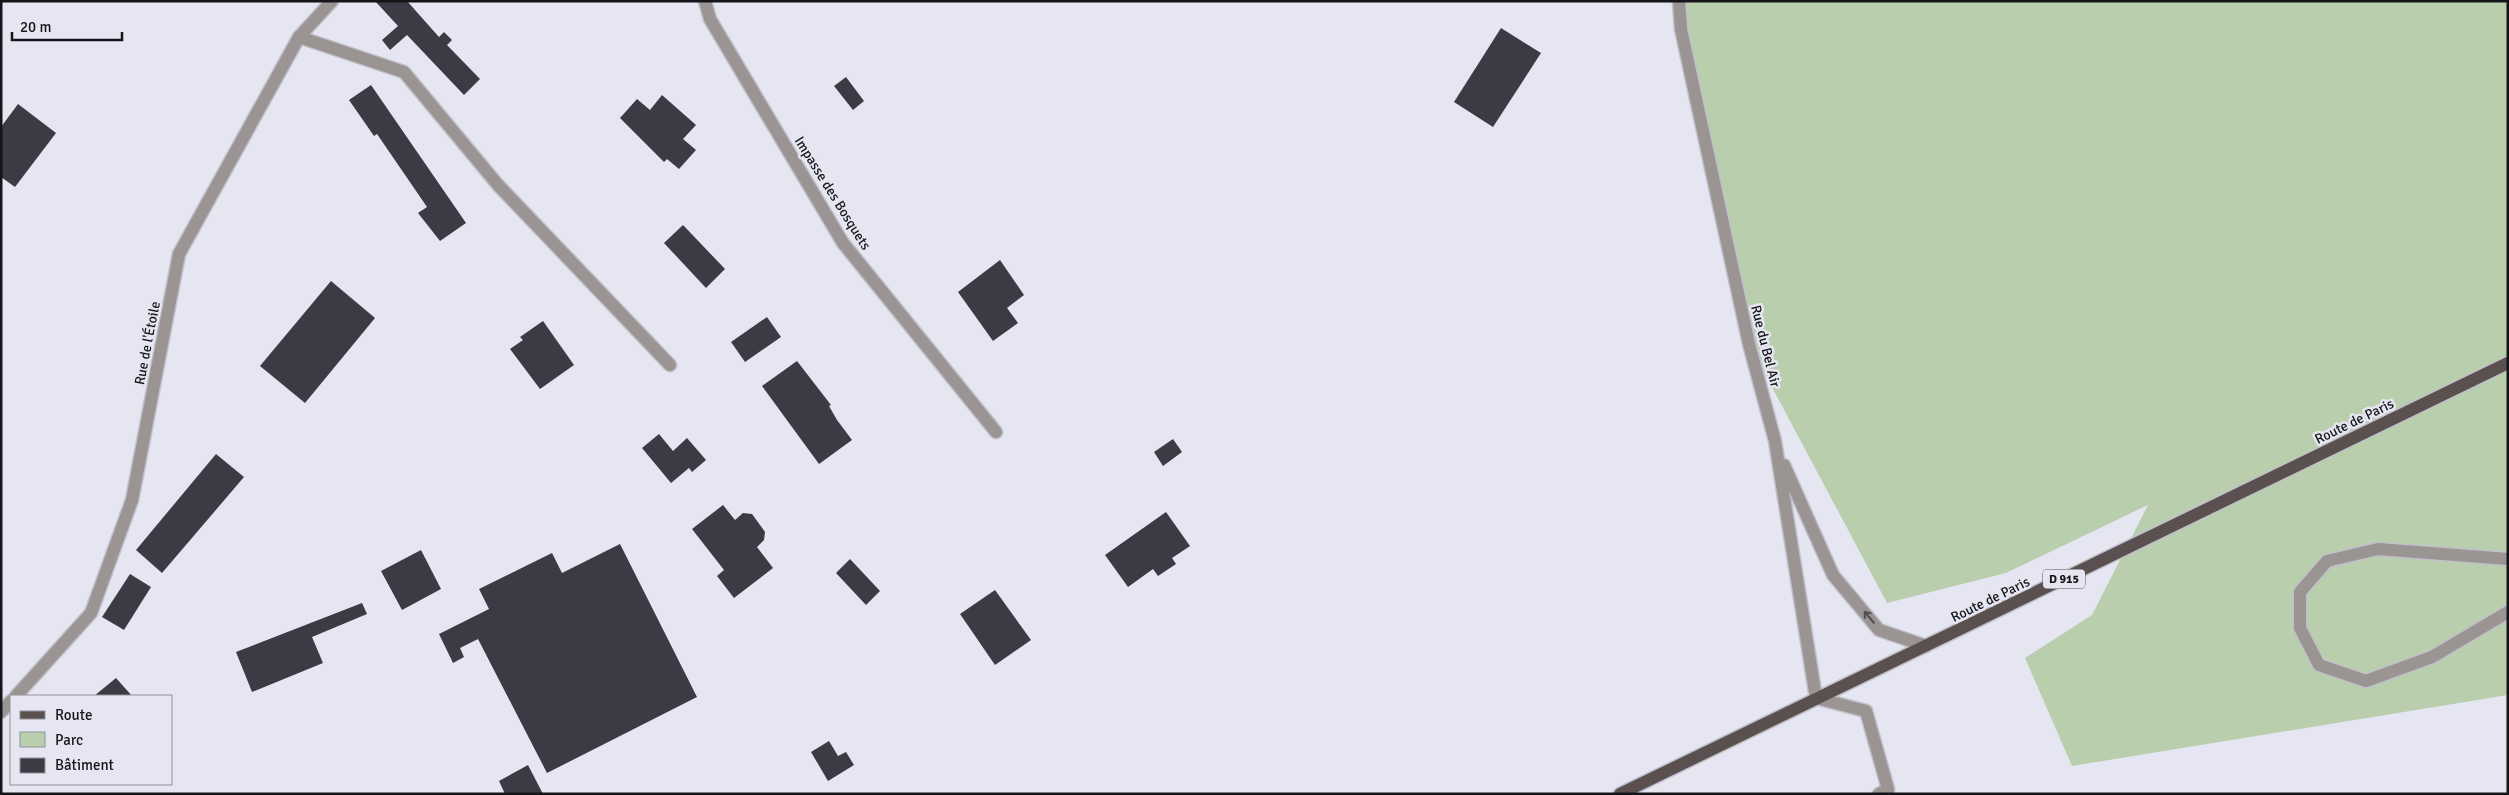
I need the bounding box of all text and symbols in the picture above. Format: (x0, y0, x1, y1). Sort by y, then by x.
scale bar (12, 10, 122, 42)
text: 20 m (20, 18, 51, 36)
street label: Impasse des Bosquets (791, 133, 874, 253)
street label: Rue de l'Étoile (131, 300, 164, 386)
street label: Rue du Bel Air (1747, 303, 1784, 390)
street label: Route de Paris (2312, 395, 2396, 448)
road number: D 915 (2043, 570, 2085, 588)
street label: Route de Paris (1948, 573, 2032, 626)
one-way arrow (1863, 611, 1874, 624)
legend (10, 695, 172, 785)
text: Route (55, 706, 92, 724)
text: Parc (55, 731, 83, 749)
text: Bâtiment (55, 756, 114, 774)

